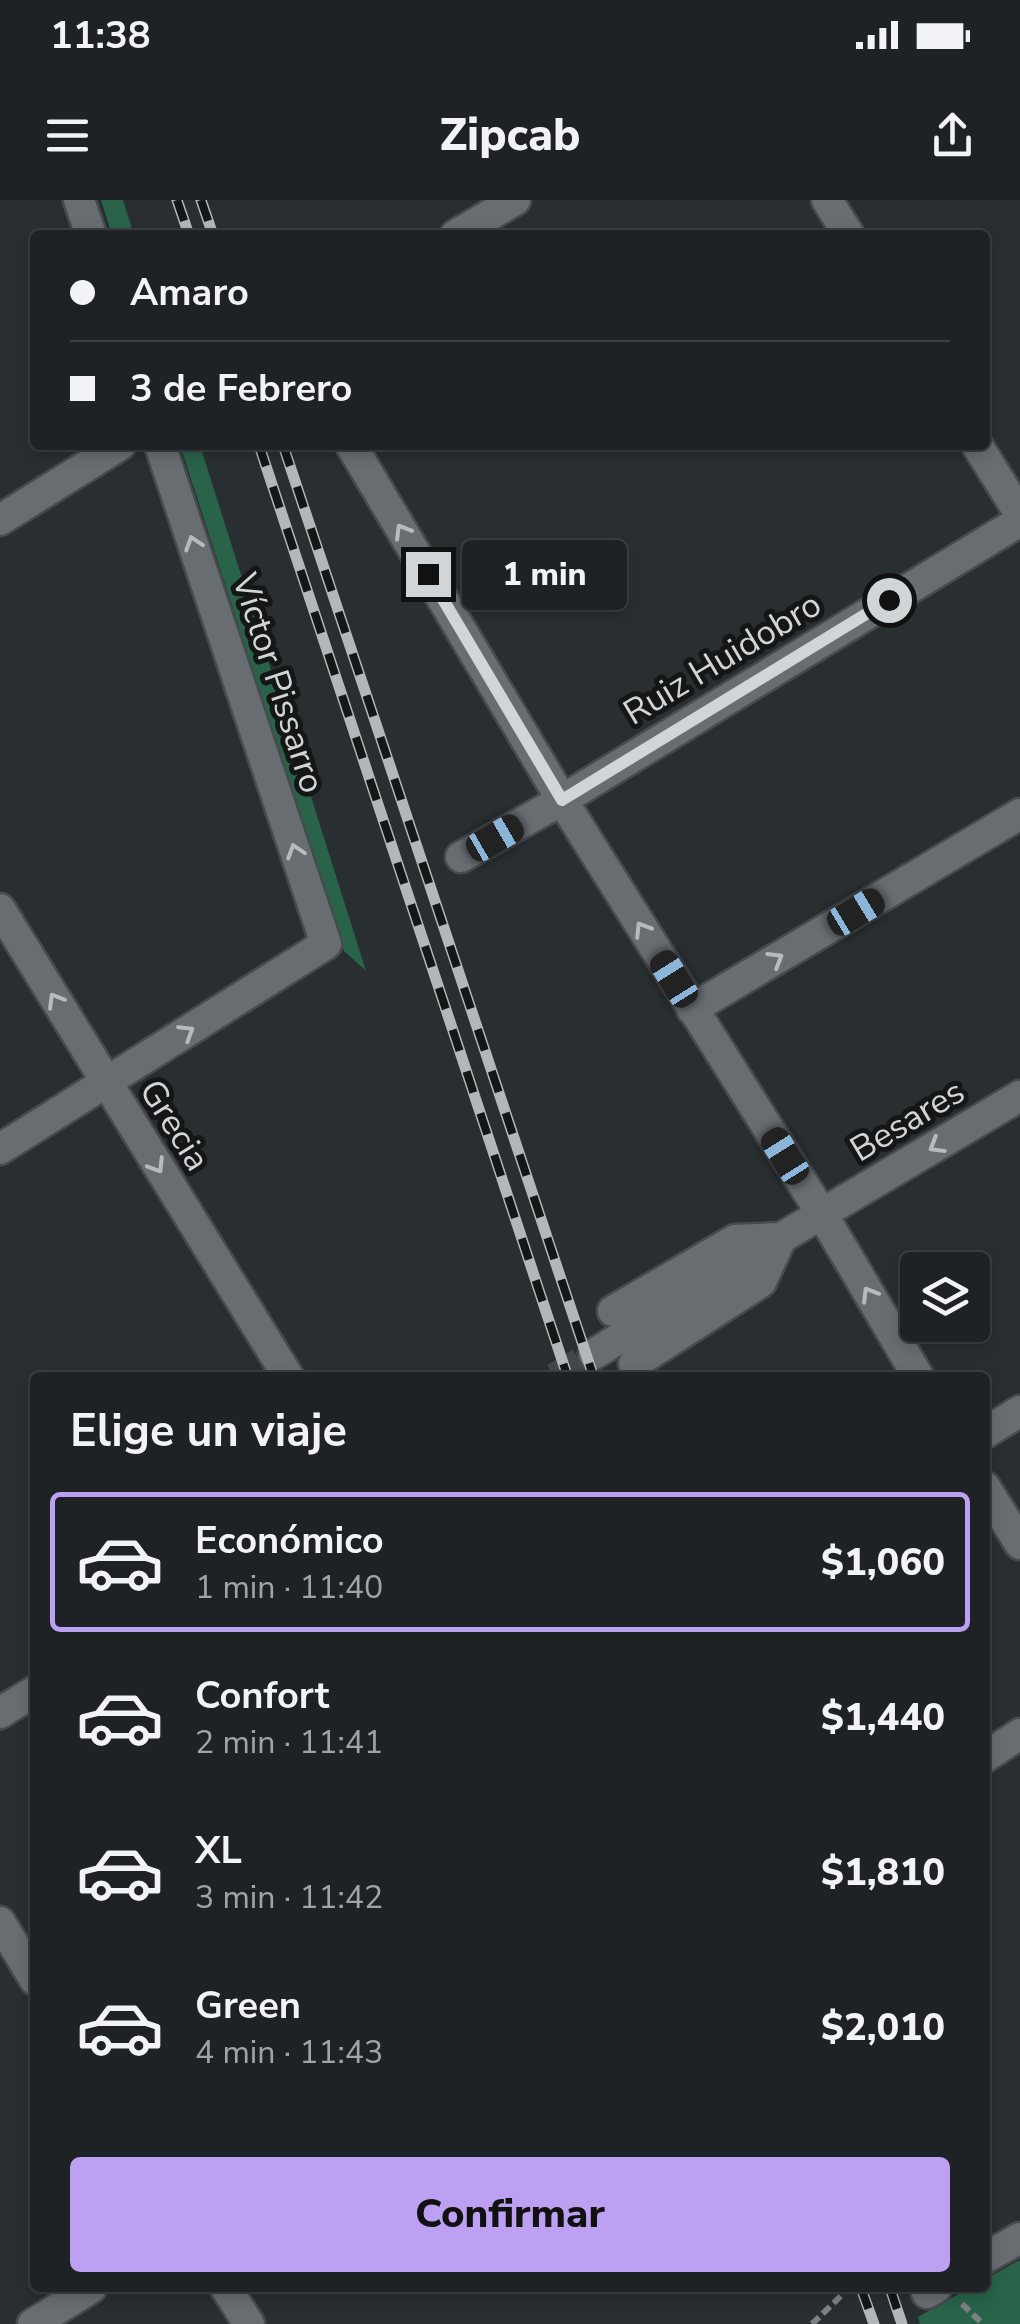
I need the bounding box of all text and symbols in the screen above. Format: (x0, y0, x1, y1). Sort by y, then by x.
text: 11:38 (50, 10, 151, 61)
text: Zipcab (439, 105, 581, 166)
icon: menu (40, 108, 95, 163)
icon: share (925, 108, 980, 163)
text: Amaro (130, 267, 249, 318)
text: 3 de Febrero (130, 363, 352, 414)
one-way arrow (395, 524, 414, 542)
one-way arrow (184, 535, 204, 552)
callout: 1 min (463, 539, 628, 609)
route end (406, 552, 451, 597)
text: 1 min (502, 553, 587, 596)
street label: Víctor Pissarro (221, 566, 336, 799)
route start (867, 578, 912, 623)
street label: Ruiz Huidobro (615, 581, 830, 736)
car (462, 810, 528, 866)
one-way arrow (287, 844, 307, 861)
car (823, 884, 889, 940)
one-way arrow (636, 921, 655, 939)
car (645, 946, 703, 1012)
one-way arrow (765, 952, 783, 971)
one-way arrow (48, 993, 67, 1011)
one-way arrow (177, 1025, 195, 1044)
street label: Besares (841, 1068, 973, 1173)
street label: Grecia (128, 1071, 221, 1180)
car (756, 1123, 814, 1189)
one-way arrow (929, 1134, 947, 1153)
one-way arrow (144, 1156, 163, 1174)
map controls (900, 1252, 990, 1342)
button: layers (900, 1252, 990, 1342)
one-way arrow (862, 1287, 881, 1305)
text: Elige un viaje (70, 1401, 347, 1462)
text: Económico (195, 1515, 384, 1566)
icon: car (75, 1517, 165, 1607)
text: $1,060 (821, 1537, 945, 1588)
text: 1 min · 11:40 (195, 1566, 383, 1609)
text: Confort (195, 1670, 329, 1721)
icon: car (75, 1672, 165, 1762)
text: $1,440 (821, 1692, 945, 1743)
text: 2 min · 11:41 (195, 1721, 383, 1764)
text: XL (195, 1825, 242, 1876)
icon: car (75, 1827, 165, 1917)
text: $1,810 (821, 1847, 945, 1898)
text: 3 min · 11:42 (195, 1876, 383, 1919)
text: Green (195, 1980, 301, 2031)
icon: car (75, 1982, 165, 2072)
text: $2,010 (821, 2002, 945, 2053)
text: 4 min · 11:43 (195, 2031, 383, 2074)
button: Confirmar (70, 2157, 950, 2272)

